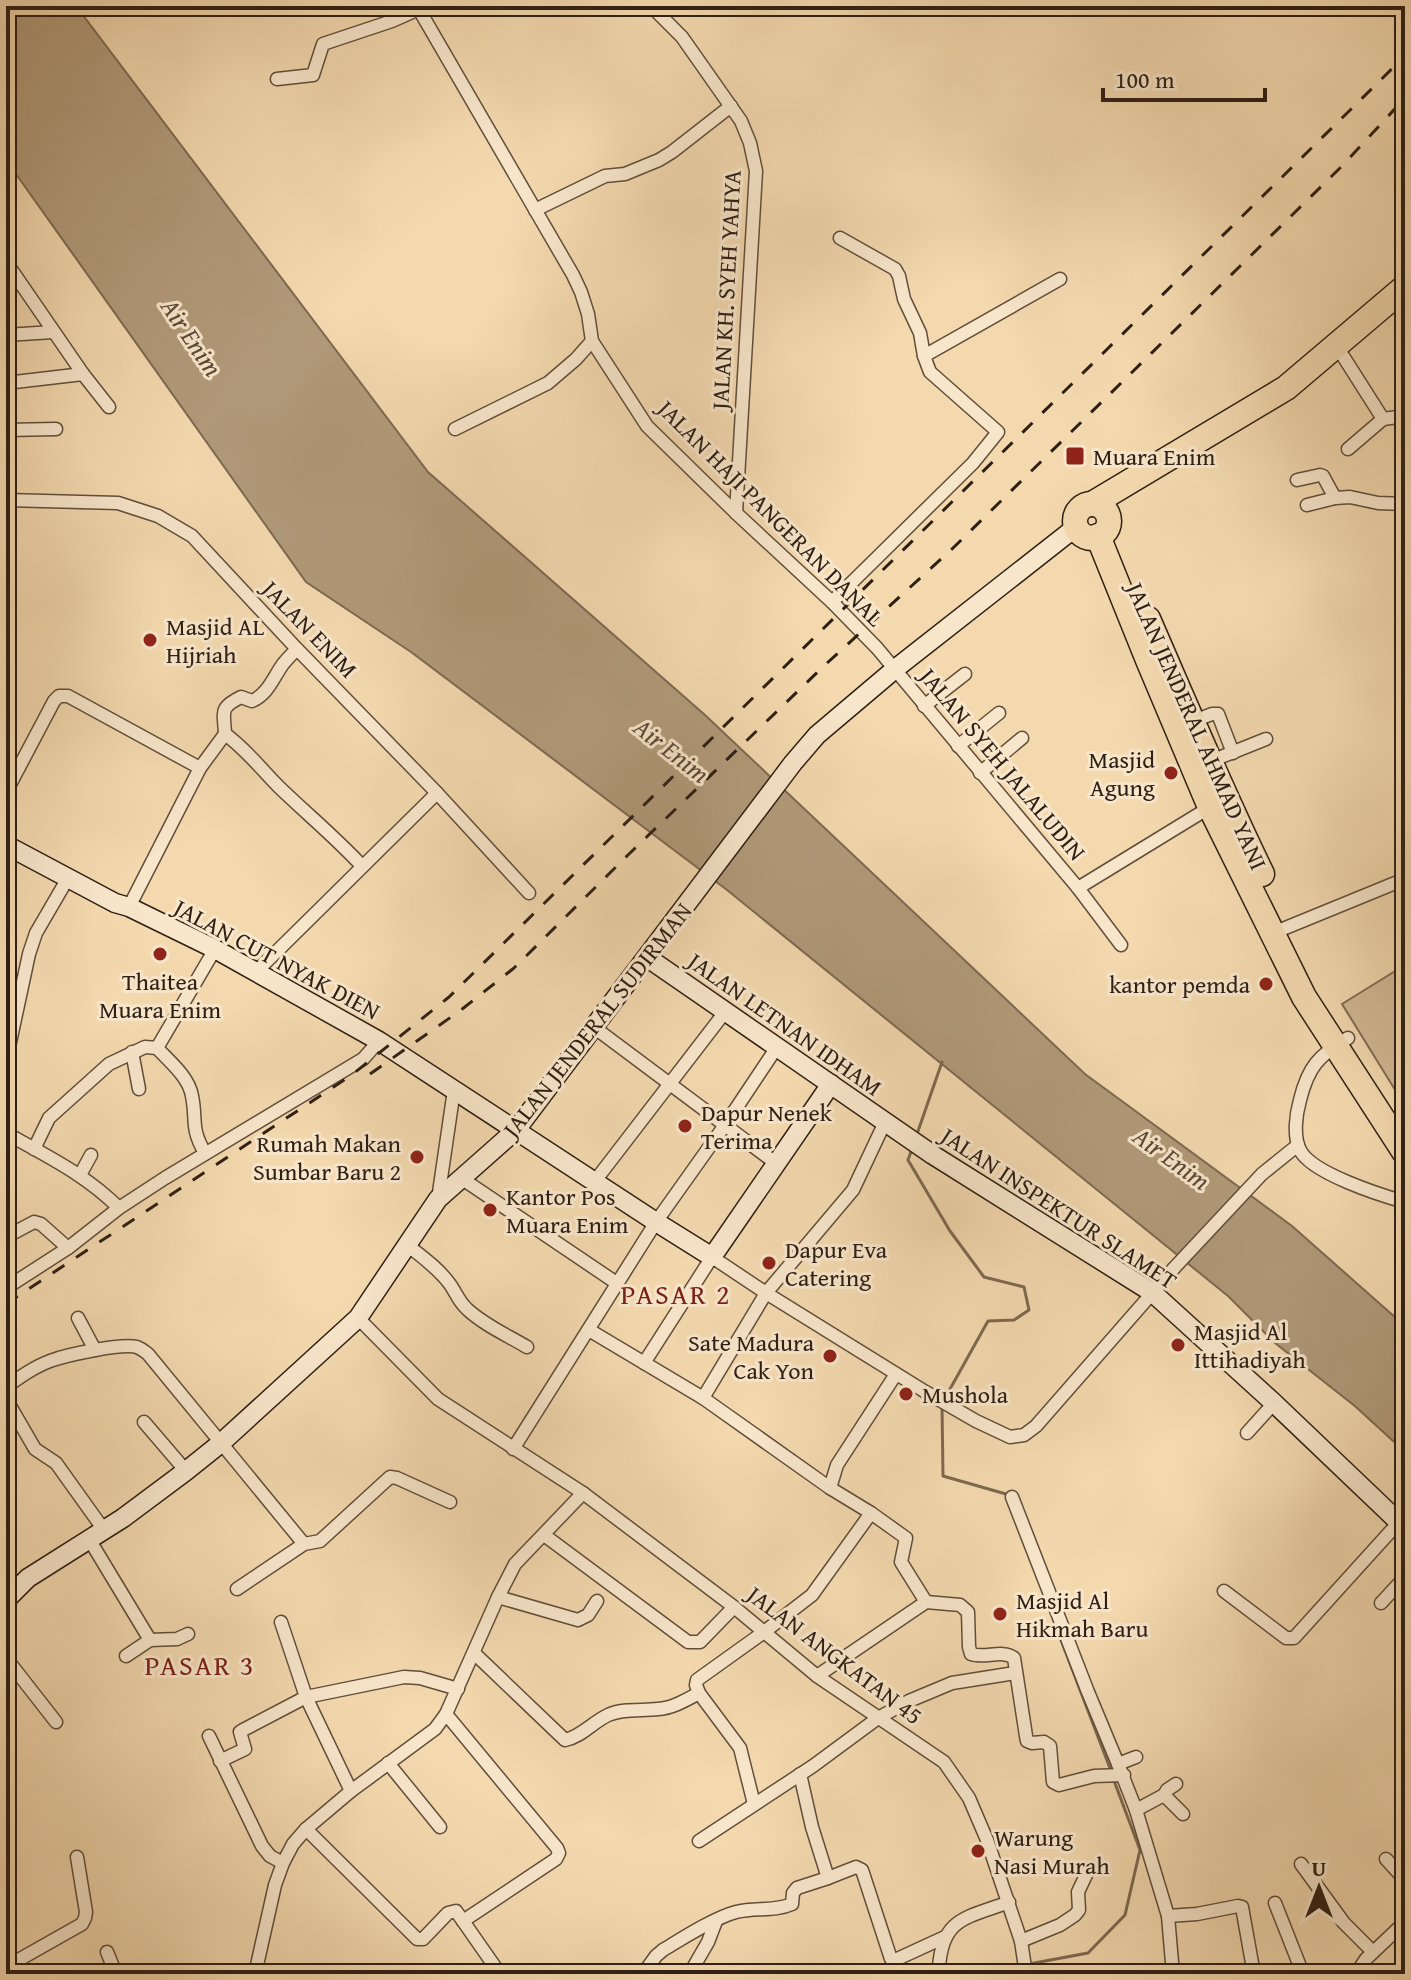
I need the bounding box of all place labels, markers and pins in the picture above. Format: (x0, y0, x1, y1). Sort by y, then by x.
place label: Muara Enim (1093, 439, 1216, 474)
marker: Muara Enim (1064, 445, 1086, 467)
place label: Masjid AL Hijriah (166, 609, 264, 672)
marker: Masjid AL Hijriah (141, 631, 159, 649)
place label: Masjid Agung (1088, 742, 1155, 805)
marker: Masjid Agung (1162, 764, 1180, 782)
marker: Thaitea Muara Enim (151, 945, 169, 963)
place label: Thaitea Muara Enim (99, 964, 222, 1027)
place label: kantor pemda (1109, 967, 1251, 1002)
marker: kantor pemda (1257, 975, 1275, 993)
place label: Dapur Nenek Terima (701, 1095, 833, 1158)
marker: Dapur Nenek Terima (676, 1117, 694, 1135)
place label: Rumah Makan Sumbar Baru 2 (253, 1126, 402, 1189)
marker: Rumah Makan Sumbar Baru 2 (408, 1148, 426, 1166)
place label: Kantor Pos Muara Enim (506, 1179, 629, 1242)
marker: Kantor Pos Muara Enim (481, 1201, 499, 1219)
place label: Dapur Eva Catering (785, 1232, 888, 1295)
marker: Dapur Eva Catering (760, 1254, 778, 1272)
place label: Masjid Al Ittihadiyah (1194, 1314, 1306, 1377)
place label: Sate Madura Cak Yon (688, 1325, 815, 1388)
marker: Masjid Al Ittihadiyah (1169, 1336, 1187, 1354)
marker: Sate Madura Cak Yon (821, 1347, 839, 1365)
place label: Mushola (922, 1377, 1009, 1412)
marker: Mushola (897, 1385, 915, 1403)
place label: Masjid Al Hikmah Baru (1016, 1583, 1148, 1646)
marker: Masjid Al Hikmah Baru (991, 1605, 1009, 1623)
place label: Warung Nasi Murah (994, 1820, 1110, 1883)
marker: Warung Nasi Murah (969, 1842, 987, 1860)

